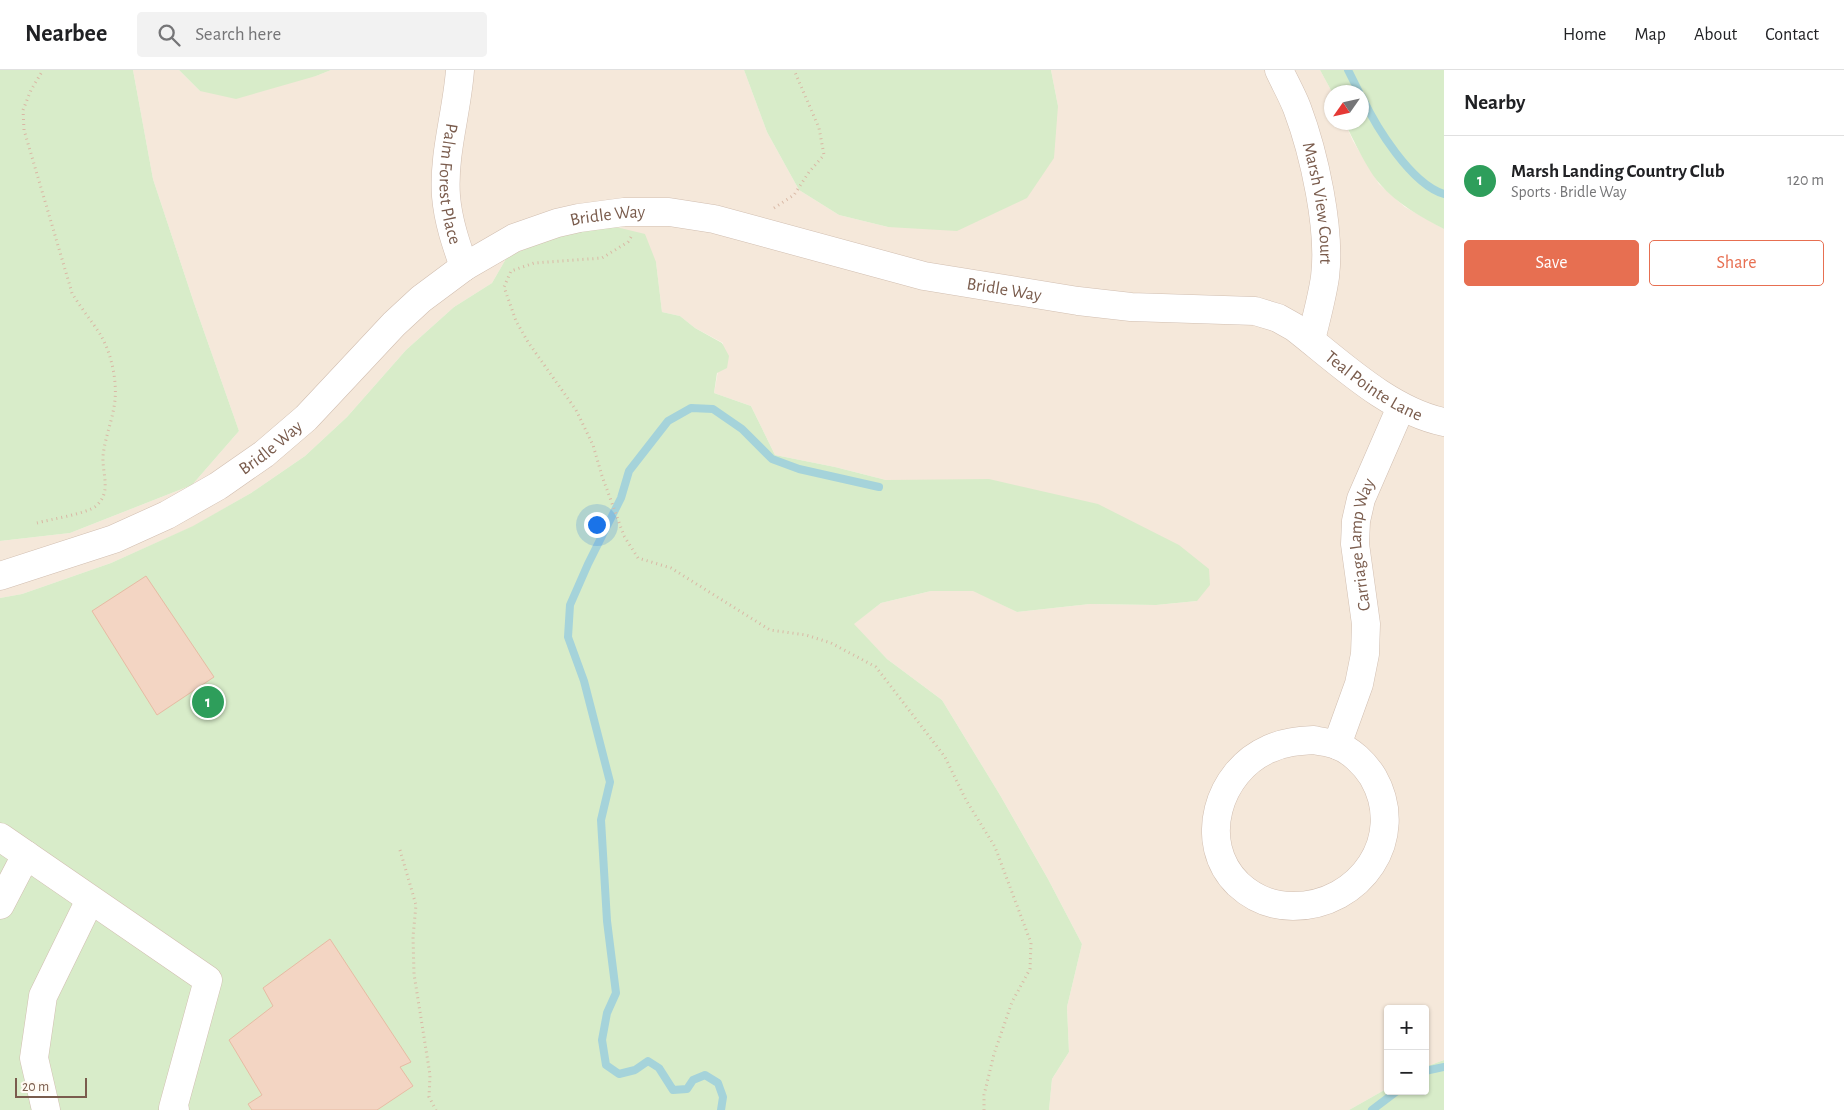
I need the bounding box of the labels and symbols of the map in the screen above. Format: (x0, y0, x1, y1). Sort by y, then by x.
north arrow (1324, 85, 1369, 130)
street label: Palm Forest Place (436, 122, 464, 247)
street label: Marsh View Court (1299, 140, 1334, 265)
street label: Bridle Way (569, 203, 646, 230)
street label: Bridle Way (965, 275, 1043, 305)
street label: Teal Pointe Lane (1321, 348, 1425, 425)
street label: Bridle Way (236, 417, 306, 479)
street label: Carriage Lamp Way (1347, 476, 1379, 612)
your location (584, 512, 610, 538)
pin: 1 (192, 683, 224, 721)
scale bar (15, 1075, 88, 1098)

